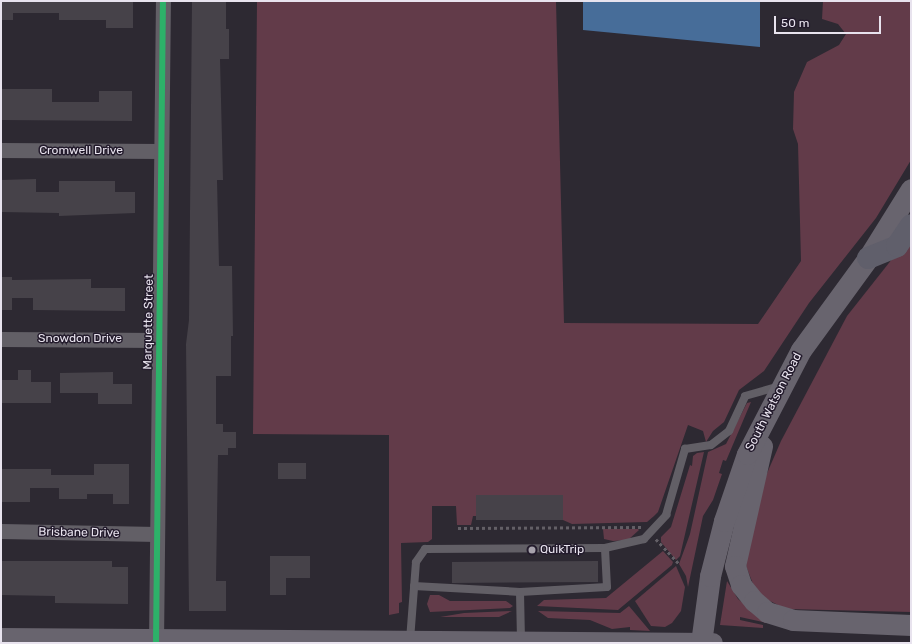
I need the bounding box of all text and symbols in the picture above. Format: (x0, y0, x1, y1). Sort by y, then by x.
scale bar (776, 8, 883, 34)
text: 50 m (781, 16, 809, 30)
street label: Cromwell Drive (39, 144, 123, 158)
street label: Marquette Street (141, 274, 157, 370)
street label: Snowdon Drive (38, 332, 122, 346)
street label: South Watson Road (743, 350, 805, 454)
street label: Brisbane Drive (38, 525, 120, 541)
place label: QuikTrip (540, 543, 584, 557)
marker: QuikTrip (527, 545, 537, 555)

